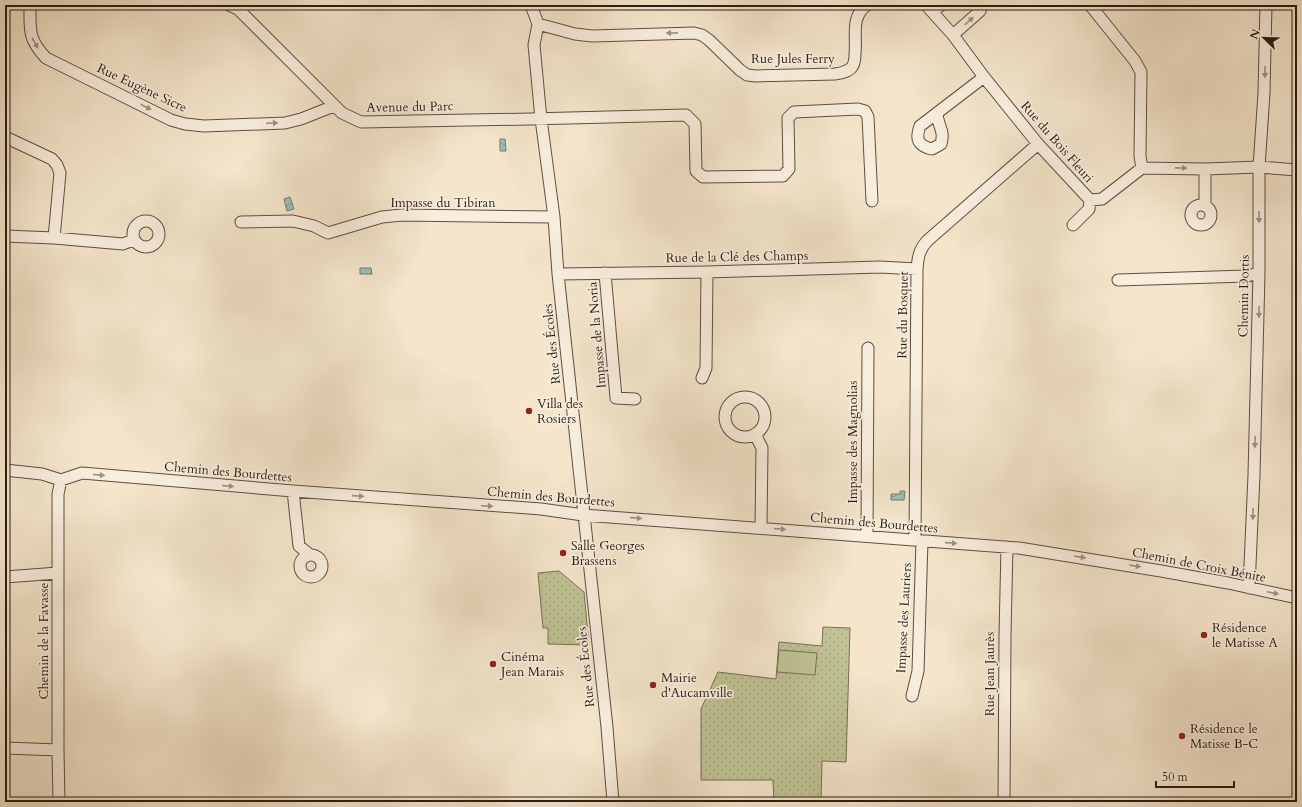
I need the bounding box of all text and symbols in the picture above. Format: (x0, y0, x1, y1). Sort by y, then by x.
one-way arrow (964, 17, 973, 26)
north arrow (1244, 18, 1284, 58)
text: N (1246, 27, 1264, 42)
one-way arrow (666, 30, 678, 37)
one-way arrow (31, 37, 38, 49)
street label: Rue Jules Ferry (751, 50, 835, 68)
street label: Rue Eugène Sicre (94, 59, 190, 117)
one-way arrow (1261, 66, 1268, 78)
street label: Avenue du Parc (366, 97, 454, 117)
street label: Rue du Bois Fleuri (1017, 97, 1098, 187)
one-way arrow (140, 104, 151, 111)
one-way arrow (266, 120, 278, 127)
one-way arrow (1175, 165, 1188, 171)
street label: Impasse du Tibiran (390, 194, 496, 212)
one-way arrow (1256, 211, 1262, 224)
street label: Rue de la Clé des Champs (666, 247, 808, 267)
street label: Chemin Dortis (1234, 254, 1254, 338)
street label: Rue du Bosquet (893, 271, 913, 359)
street label: Impasse de la Noria (583, 281, 611, 389)
street label: Rue des Écoles (539, 303, 565, 385)
one-way arrow (1255, 306, 1262, 318)
street label: Impasse des Magnolias (844, 380, 862, 504)
place label: Villa des Rosiers (537, 395, 583, 428)
marker: Villa des Rosiers (524, 406, 534, 416)
one-way arrow (1252, 436, 1258, 449)
street label: Chemin des Bourdettes (163, 457, 293, 487)
one-way arrow (93, 471, 105, 478)
street label: Chemin des Bourdettes (486, 482, 616, 512)
one-way arrow (222, 483, 234, 489)
one-way arrow (352, 493, 364, 500)
one-way arrow (481, 502, 493, 509)
street label: Chemin des Bourdettes (809, 508, 939, 538)
one-way arrow (1249, 508, 1256, 520)
one-way arrow (630, 515, 642, 522)
one-way arrow (773, 526, 786, 533)
place label: Salle Georges Brassens (571, 537, 645, 570)
one-way arrow (945, 539, 957, 546)
street label: Chemin de Croix Bénite (1131, 543, 1268, 587)
marker: Salle Georges Brassens (558, 548, 568, 558)
one-way arrow (1074, 555, 1086, 561)
street label: Impasse des Lauriers (892, 562, 916, 674)
one-way arrow (1129, 563, 1141, 569)
street label: Chemin de la Favasse (35, 582, 53, 700)
one-way arrow (1267, 591, 1279, 597)
place label: Résidence le Matisse A (1212, 619, 1278, 652)
street label: Rue des Écoles (573, 626, 599, 708)
marker: Résidence le Matisse A (1199, 630, 1209, 640)
street label: Rue Jean Jaurès (981, 632, 999, 716)
place label: Cinéma Jean Marais (499, 648, 564, 681)
marker: Cinéma Jean Marais (488, 659, 498, 669)
place label: Mairie d'Aucamville (661, 669, 733, 702)
marker: Mairie d'Aucamville (648, 680, 658, 690)
place label: Résidence le Matisse B-C (1190, 720, 1258, 753)
marker: Résidence le Matisse B-C (1177, 731, 1187, 741)
scale bar (1156, 763, 1234, 789)
text: 50 m (1162, 769, 1189, 785)

